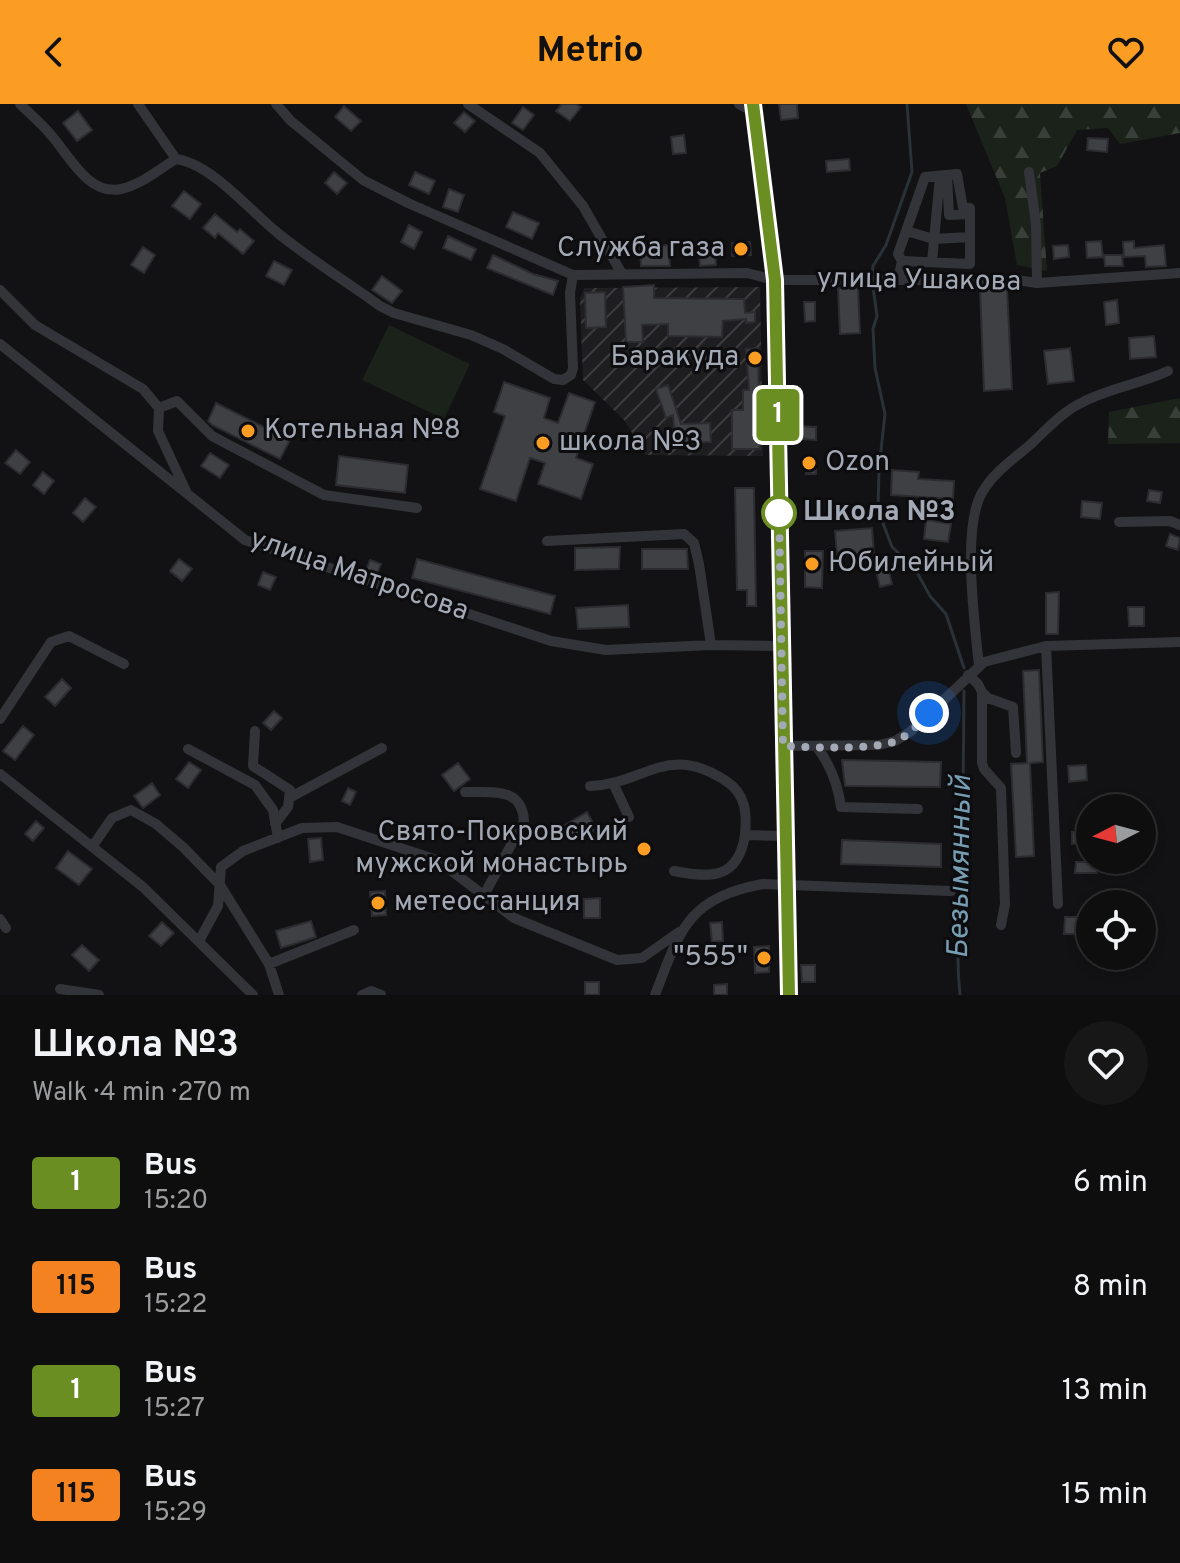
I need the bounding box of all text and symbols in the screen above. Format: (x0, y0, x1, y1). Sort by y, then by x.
text: Metrio (536, 29, 644, 75)
icon: back (32, 30, 76, 74)
icon: heart (1104, 30, 1148, 74)
place label: Служба газа (557, 231, 725, 267)
marker: Служба газа (732, 240, 750, 258)
street label: улица Ушакова (817, 261, 1021, 301)
place label: Баракуда (610, 340, 739, 376)
marker: Баракуда (746, 349, 764, 367)
line badge: 1 (752, 389, 804, 441)
text: 1 (772, 397, 784, 433)
place label: Котельная №8 (264, 413, 461, 449)
marker: Котельная №8 (239, 422, 257, 440)
place label: школа №3 (559, 425, 701, 461)
marker: школа №3 (534, 434, 552, 452)
place label: Ozon (825, 445, 890, 481)
marker: Ozon (800, 454, 818, 472)
place label: Школа №3 (803, 495, 956, 531)
marker: Школа №3 (762, 496, 796, 530)
street label: улица Матросова (245, 522, 473, 630)
place label: Юбилейный (828, 546, 994, 582)
marker: Юбилейный (803, 555, 821, 573)
your location (909, 693, 949, 733)
water label: Безымянный (941, 773, 981, 959)
north arrow (1076, 794, 1156, 874)
map controls (1076, 794, 1156, 970)
place label: Свято-Покровский мужской монастырь (355, 815, 628, 883)
marker: Свято-Покровский мужской монастырь (635, 840, 653, 858)
place label: метеостанция (394, 885, 581, 921)
button: locate (1076, 890, 1156, 970)
marker: метеостанция (369, 894, 387, 912)
place label: "555" (673, 940, 748, 976)
marker: "555" (755, 949, 773, 967)
button: heart (1064, 1021, 1148, 1105)
text: Школа №3 (32, 1022, 239, 1071)
text: Walk · 4 min · 270 m (32, 1077, 251, 1110)
text: Bus (144, 1148, 197, 1185)
text: 1 (70, 1165, 82, 1201)
text: 6 min (1073, 1165, 1148, 1202)
text: 15:20 (144, 1185, 208, 1218)
text: Bus (144, 1252, 197, 1289)
text: 115 (56, 1269, 96, 1305)
text: 8 min (1073, 1269, 1148, 1306)
text: 15:22 (144, 1289, 208, 1322)
text: Bus (144, 1356, 197, 1393)
text: 1 (70, 1373, 82, 1409)
text: 13 min (1062, 1373, 1148, 1410)
text: 15:27 (144, 1393, 205, 1426)
text: Bus (144, 1460, 197, 1497)
text: 115 (56, 1477, 96, 1513)
text: 15 min (1061, 1477, 1148, 1514)
text: 15:29 (144, 1497, 207, 1530)

